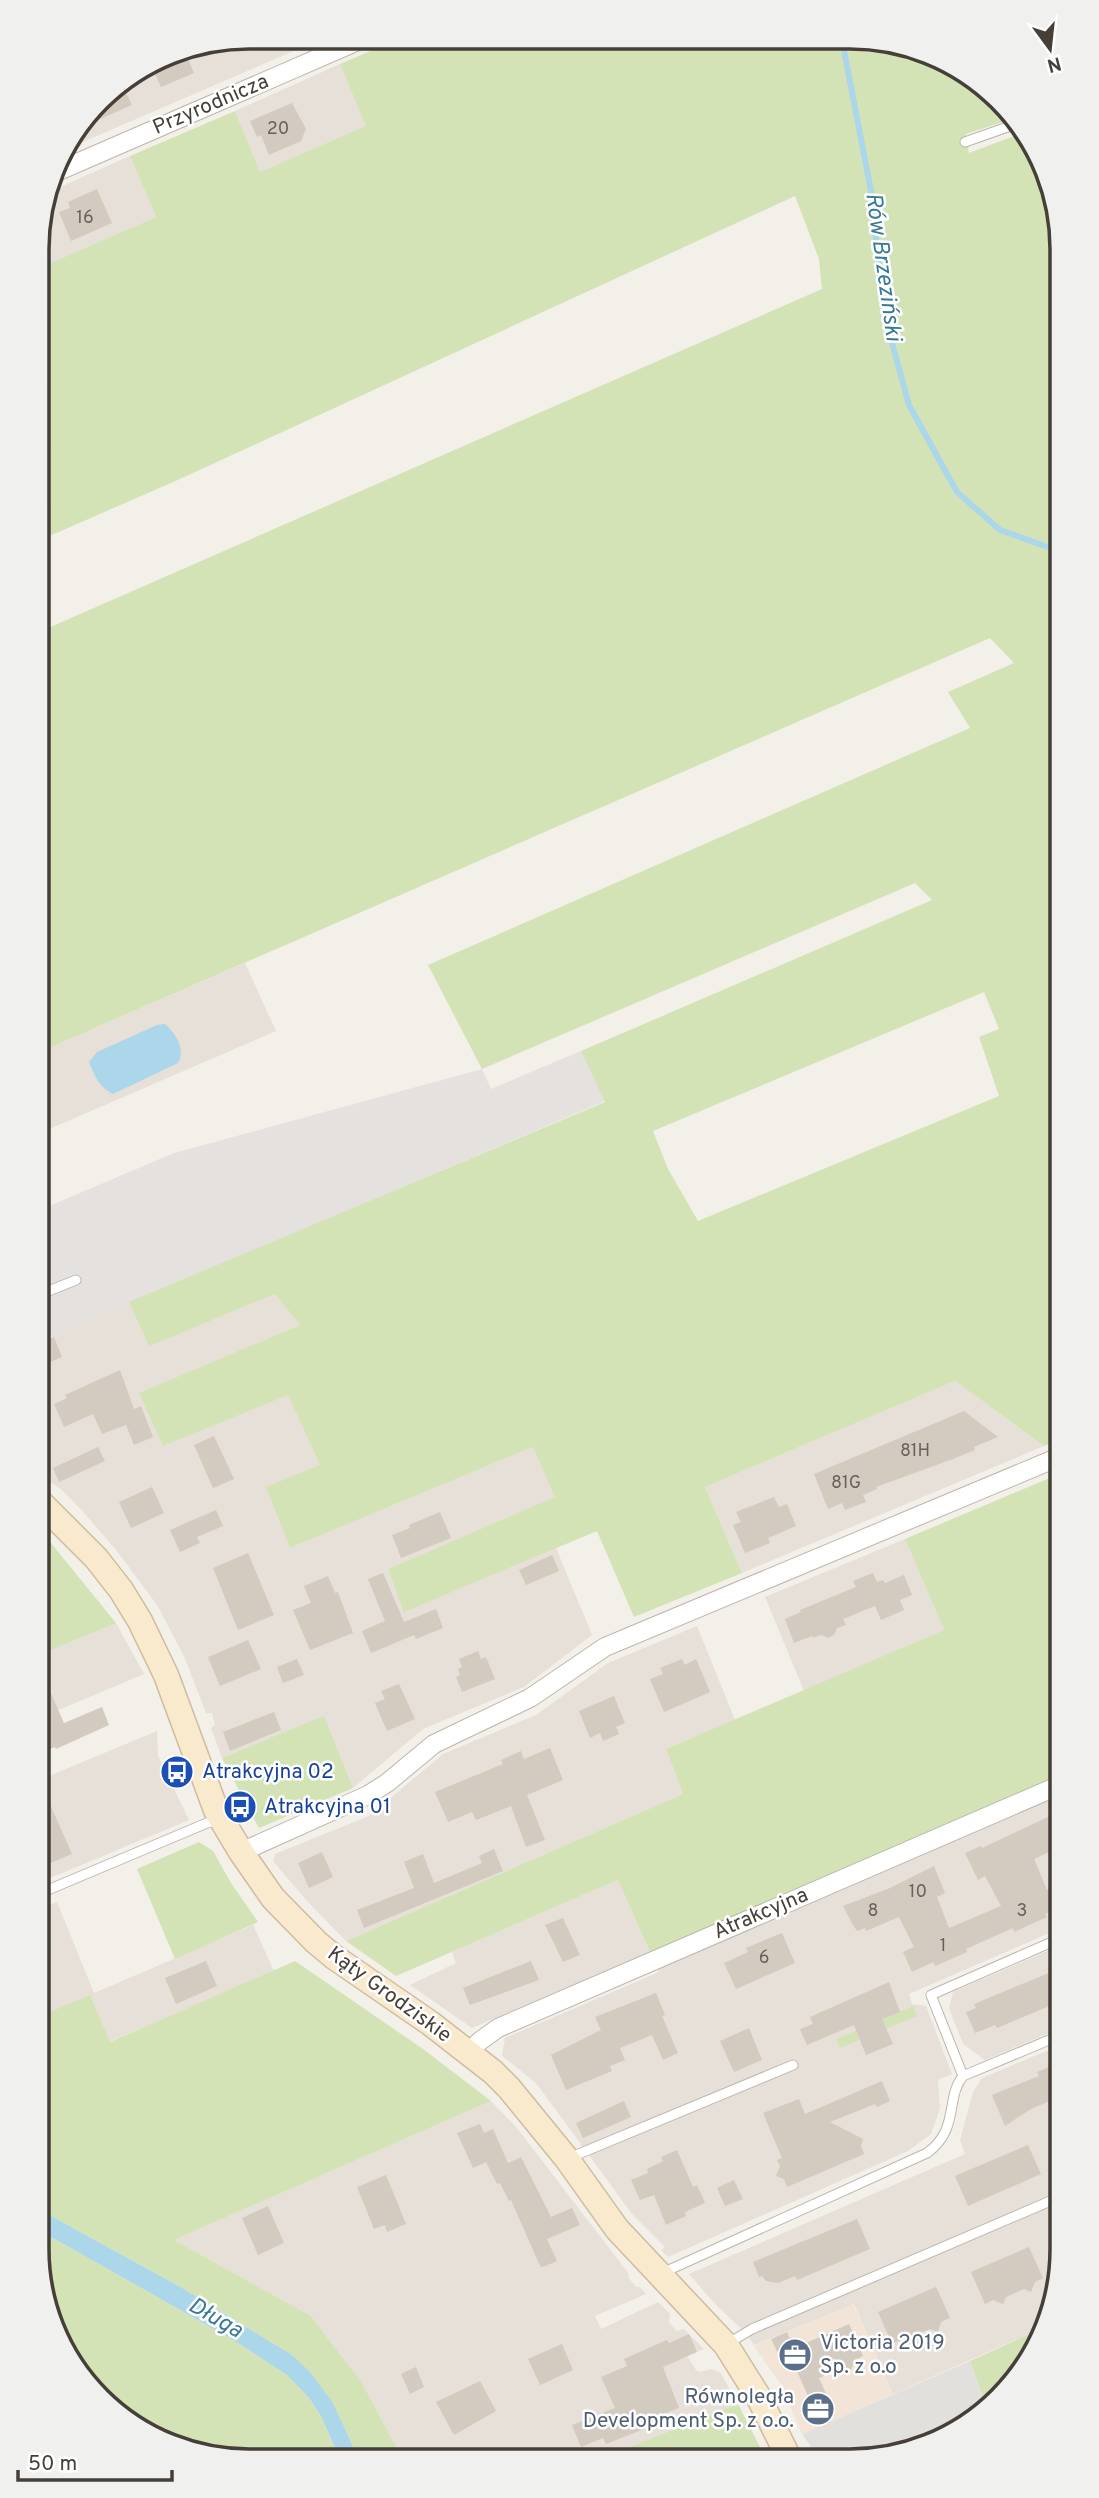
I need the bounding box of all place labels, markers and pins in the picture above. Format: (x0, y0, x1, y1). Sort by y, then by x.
bus stop icon: Atrakcyjna 02 (158, 1753, 196, 1791)
place label: Atrakcyjna 02 (202, 1759, 334, 1786)
bus stop icon: Atrakcyjna 01 (221, 1788, 259, 1826)
place label: Atrakcyjna 01 (264, 1794, 391, 1821)
place label: Victoria 2019 Sp. z o.o (820, 2330, 945, 2381)
office icon: Victoria 2019 Sp. z o.o (776, 2336, 814, 2374)
place label: Równoległa Development Sp. z o.o. (583, 2384, 794, 2435)
office icon: Równoległa Development Sp. z o.o. (799, 2390, 837, 2428)

